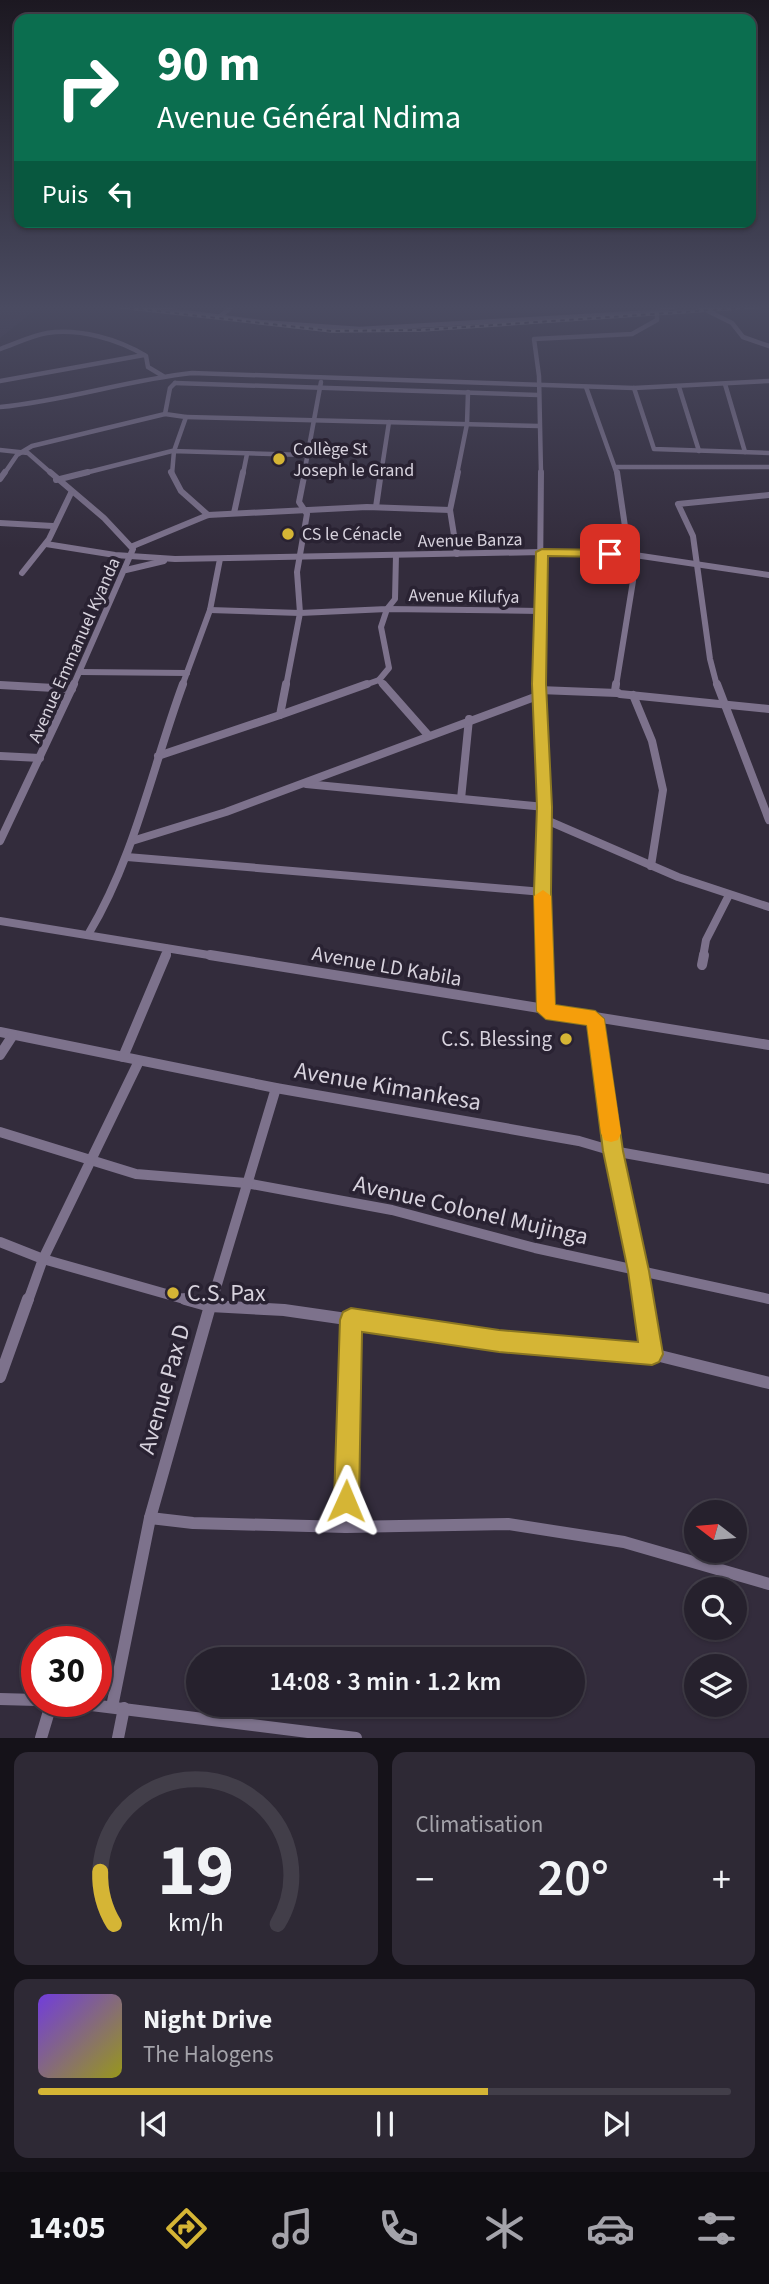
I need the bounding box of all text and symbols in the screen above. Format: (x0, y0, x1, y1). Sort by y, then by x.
text: 90 m (157, 30, 261, 100)
icon: right (42, 42, 133, 133)
text: Avenue Général Ndima (157, 95, 461, 141)
icon: left (102, 175, 140, 213)
text: Puis (42, 176, 88, 213)
place label: Collège St Joseph le Grand (293, 437, 414, 483)
marker: Collège St Joseph le Grand (271, 451, 287, 467)
place label: CS le Cénacle (302, 522, 402, 547)
pin (580, 524, 640, 584)
marker: CS le Cénacle (280, 526, 296, 542)
street label: Avenue Banza (417, 527, 523, 554)
icon: arrive (591, 535, 629, 573)
street label: Avenue Emmanuel Kyanda (22, 554, 127, 747)
street label: Avenue Kilufya (408, 583, 520, 610)
street label: Avenue LD Kabila (310, 938, 464, 994)
place label: C.S. Blessing (441, 1024, 552, 1054)
marker: C.S. Blessing (558, 1031, 574, 1047)
street label: Avenue Kimankesa (292, 1053, 484, 1120)
street label: Avenue Colonel Mujinga (350, 1166, 592, 1255)
place label: C.S. Pax (187, 1276, 266, 1311)
marker: C.S. Pax (165, 1285, 181, 1301)
street label: Avenue Pax D (129, 1320, 200, 1458)
position arrow (309, 1464, 383, 1538)
north arrow (684, 1500, 747, 1563)
map controls (684, 1500, 747, 1717)
button: search (684, 1577, 747, 1640)
speed limit sign: 30 (21, 1626, 112, 1717)
button: layers (684, 1654, 747, 1717)
text: 14:08 · 3 min · 1.2 km (270, 1663, 501, 1700)
text: Climatisation (416, 1808, 543, 1841)
text: 19 (157, 1820, 234, 1924)
text: 20° (538, 1842, 609, 1916)
text: − (416, 1853, 434, 1907)
text: + (712, 1853, 731, 1907)
text: km/h (168, 1905, 224, 1941)
text: Night Drive (143, 2001, 272, 2038)
text: The Halogens (143, 2038, 274, 2071)
icon: previous (135, 2105, 173, 2143)
icon: pause (366, 2105, 404, 2143)
icon: next (597, 2105, 635, 2143)
icon: directions (162, 2204, 211, 2253)
icon: music (268, 2204, 317, 2253)
icon: phone (374, 2204, 423, 2253)
icon: climate (480, 2204, 529, 2253)
icon: car (586, 2204, 635, 2253)
icon: filters (692, 2204, 741, 2253)
text: 14:05 (28, 2205, 106, 2251)

